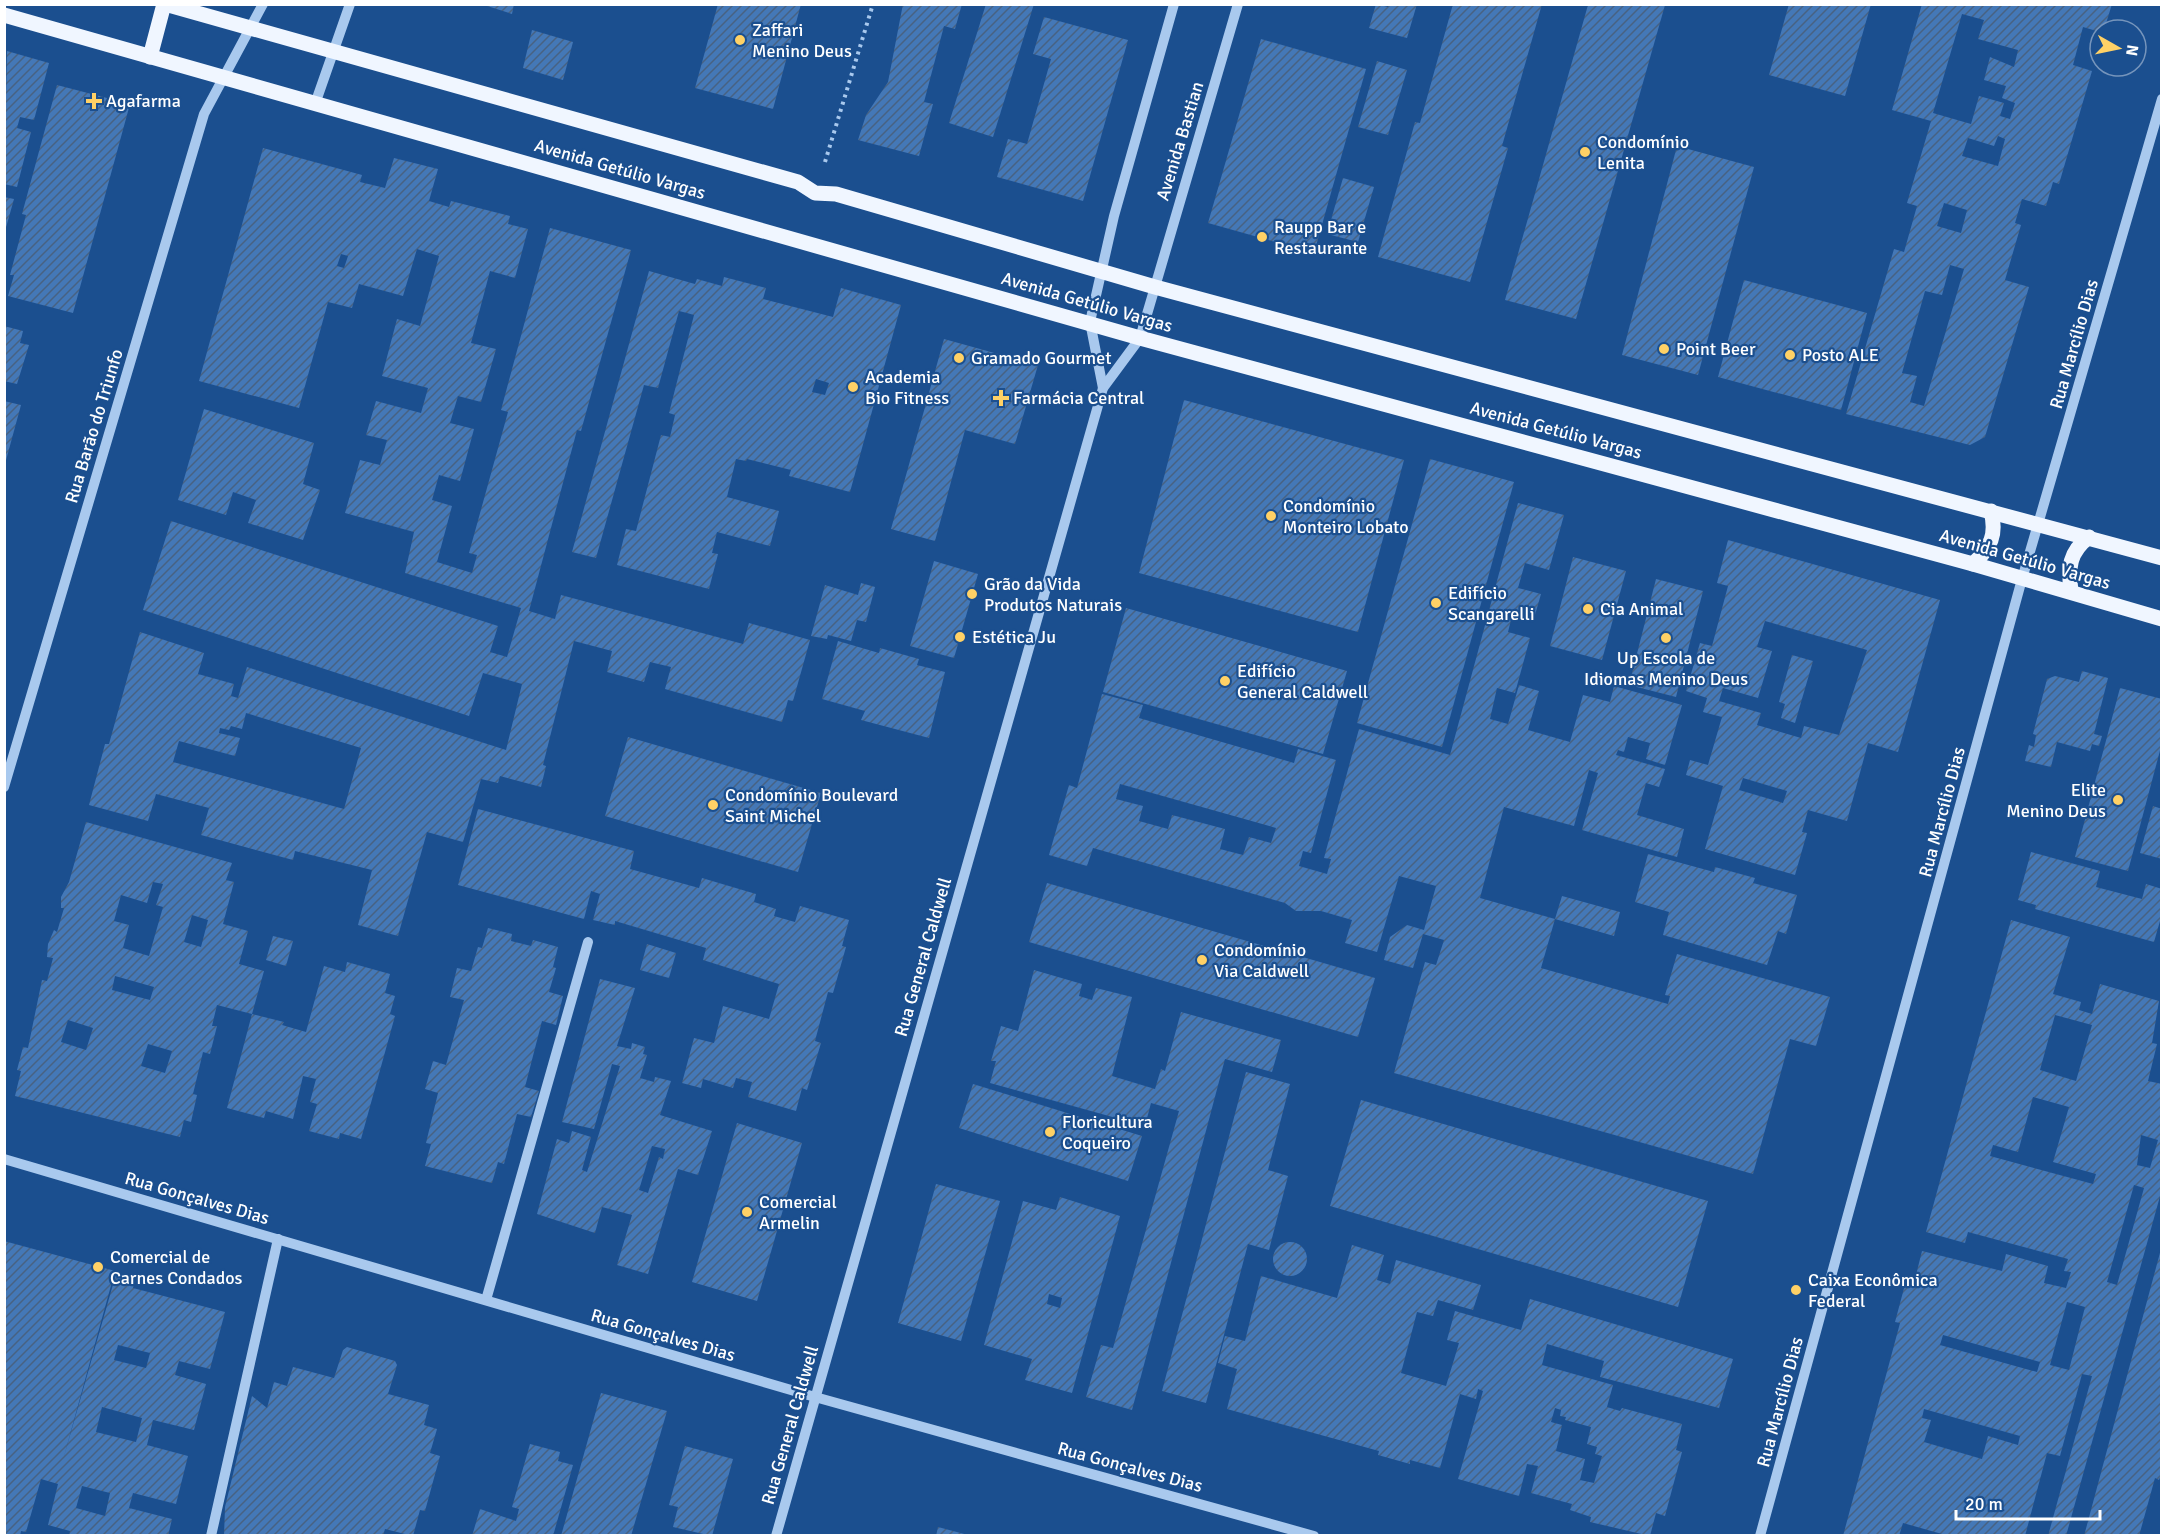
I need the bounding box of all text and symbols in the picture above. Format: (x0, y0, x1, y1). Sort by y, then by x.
north arrow (2088, 18, 2148, 78)
place label: Zaffari Menino Deus (752, 19, 852, 62)
marker: Zaffari Menino Deus (733, 33, 747, 47)
text: N (2121, 43, 2143, 57)
street label: Avenida Bastian (1151, 79, 1209, 203)
place label: Agafarma (106, 90, 181, 112)
marker: Agafarma (87, 94, 101, 108)
place label: Condomínio Lenita (1597, 131, 1689, 174)
street label: Avenida Getúlio Vargas (532, 134, 708, 204)
marker: Condomínio Lenita (1578, 145, 1592, 159)
place label: Raupp Bar e Restaurante (1274, 216, 1367, 259)
marker: Raupp Bar e Restaurante (1255, 230, 1269, 244)
street label: Avenida Getúlio Vargas (999, 267, 1175, 337)
street label: Rua Marcílio Dias (2045, 277, 2103, 411)
place label: Point Beer (1676, 338, 1756, 360)
marker: Point Beer (1657, 342, 1671, 356)
place label: Posto ALE (1802, 344, 1879, 366)
street label: Rua Barão do Triunfo (60, 346, 128, 506)
place label: Gramado Gourmet (971, 347, 1112, 369)
marker: Posto ALE (1783, 348, 1797, 362)
marker: Gramado Gourmet (952, 351, 966, 365)
place label: Academia Bio Fitness (865, 366, 949, 409)
marker: Academia Bio Fitness (846, 380, 860, 394)
place label: Farmácia Central (1013, 387, 1144, 409)
marker: Farmácia Central (994, 391, 1008, 405)
street label: Avenida Getúlio Vargas (1468, 396, 1644, 464)
place label: Condomínio Monteiro Lobato (1283, 495, 1409, 538)
marker: Condomínio Monteiro Lobato (1264, 509, 1278, 523)
street label: Avenida Getúlio Vargas (1937, 524, 2113, 594)
place label: Grão da Vida Produtos Naturais (984, 573, 1122, 616)
place label: Edifício Scangarelli (1448, 582, 1535, 625)
marker: Grão da Vida Produtos Naturais (965, 587, 979, 601)
marker: Edifício Scangarelli (1429, 596, 1443, 610)
place label: Cia Animal (1600, 598, 1683, 620)
marker: Cia Animal (1581, 602, 1595, 616)
place label: Estética Ju (972, 626, 1056, 648)
marker: Estética Ju (953, 630, 967, 644)
marker: Up Escola de Idiomas Menino Deus (1659, 631, 1673, 645)
place label: Up Escola de Idiomas Menino Deus (1584, 647, 1748, 690)
place label: Edifício General Caldwell (1237, 660, 1368, 703)
marker: Edifício General Caldwell (1218, 674, 1232, 688)
street label: Rua Marcílio Dias (1914, 744, 1970, 879)
place label: Elite Menino Deus (2006, 779, 2106, 822)
place label: Condomínio Boulevard Saint Michel (725, 784, 898, 827)
marker: Elite Menino Deus (2111, 793, 2125, 807)
marker: Condomínio Boulevard Saint Michel (706, 798, 720, 812)
street label: Rua General Caldwell (890, 875, 956, 1039)
place label: Condomínio Via Caldwell (1214, 939, 1309, 982)
marker: Condomínio Via Caldwell (1195, 953, 1209, 967)
place label: Floricultura Coqueiro (1062, 1111, 1153, 1154)
marker: Floricultura Coqueiro (1043, 1125, 1057, 1139)
street label: Rua Gonçalves Dias (122, 1167, 272, 1229)
place label: Comercial Armelin (759, 1191, 837, 1234)
marker: Comercial Armelin (740, 1205, 754, 1219)
place label: Comercial de Carnes Condados (110, 1246, 243, 1289)
marker: Comercial de Carnes Condados (91, 1260, 105, 1274)
place label: Caixa Econômica Federal (1808, 1269, 1938, 1312)
marker: Caixa Econômica Federal (1789, 1283, 1803, 1297)
street label: Rua Gonçalves Dias (588, 1304, 738, 1366)
street label: Rua Marcílio Dias (1752, 1334, 1808, 1469)
street label: Rua General Caldwell (757, 1343, 823, 1507)
street label: Rua Gonçalves Dias (1055, 1437, 1205, 1497)
scale bar (1956, 1483, 2100, 1521)
text: 20 m (1965, 1493, 2003, 1515)

